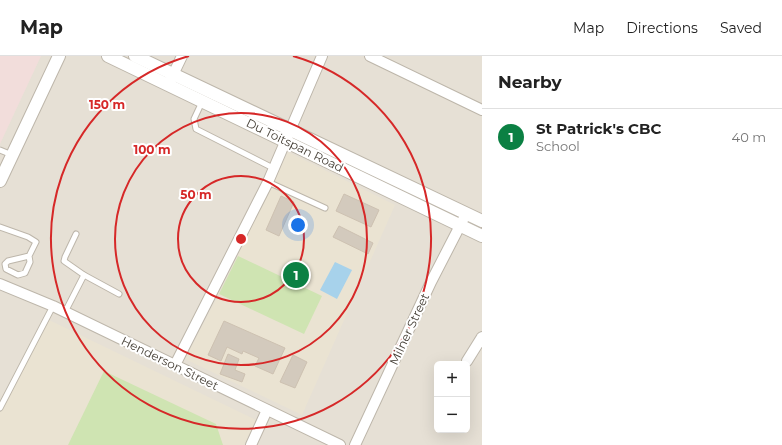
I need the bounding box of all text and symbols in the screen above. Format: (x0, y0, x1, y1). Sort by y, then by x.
text: Map (20, 16, 63, 39)
text: Map (573, 19, 604, 37)
text: Directions (626, 19, 698, 37)
text: Saved (720, 19, 762, 37)
text: Nearby (498, 72, 562, 92)
text: 150 m (89, 97, 125, 112)
street label: Du Toitspan Road (244, 115, 346, 175)
text: St Patrick's CBC (536, 119, 661, 138)
text: 1 (508, 129, 514, 145)
text: 40 m (732, 129, 766, 145)
text: School (536, 138, 580, 154)
text: 100 m (134, 142, 170, 157)
text: 50 m (180, 187, 212, 202)
your location (288, 215, 308, 235)
centre of rings (234, 232, 248, 246)
pin: 1 (283, 260, 309, 290)
street label: Milner Street (386, 291, 432, 367)
street label: Henderson Street (119, 333, 221, 393)
map controls (434, 361, 470, 433)
button: + (434, 361, 470, 397)
button: − (434, 397, 470, 433)

